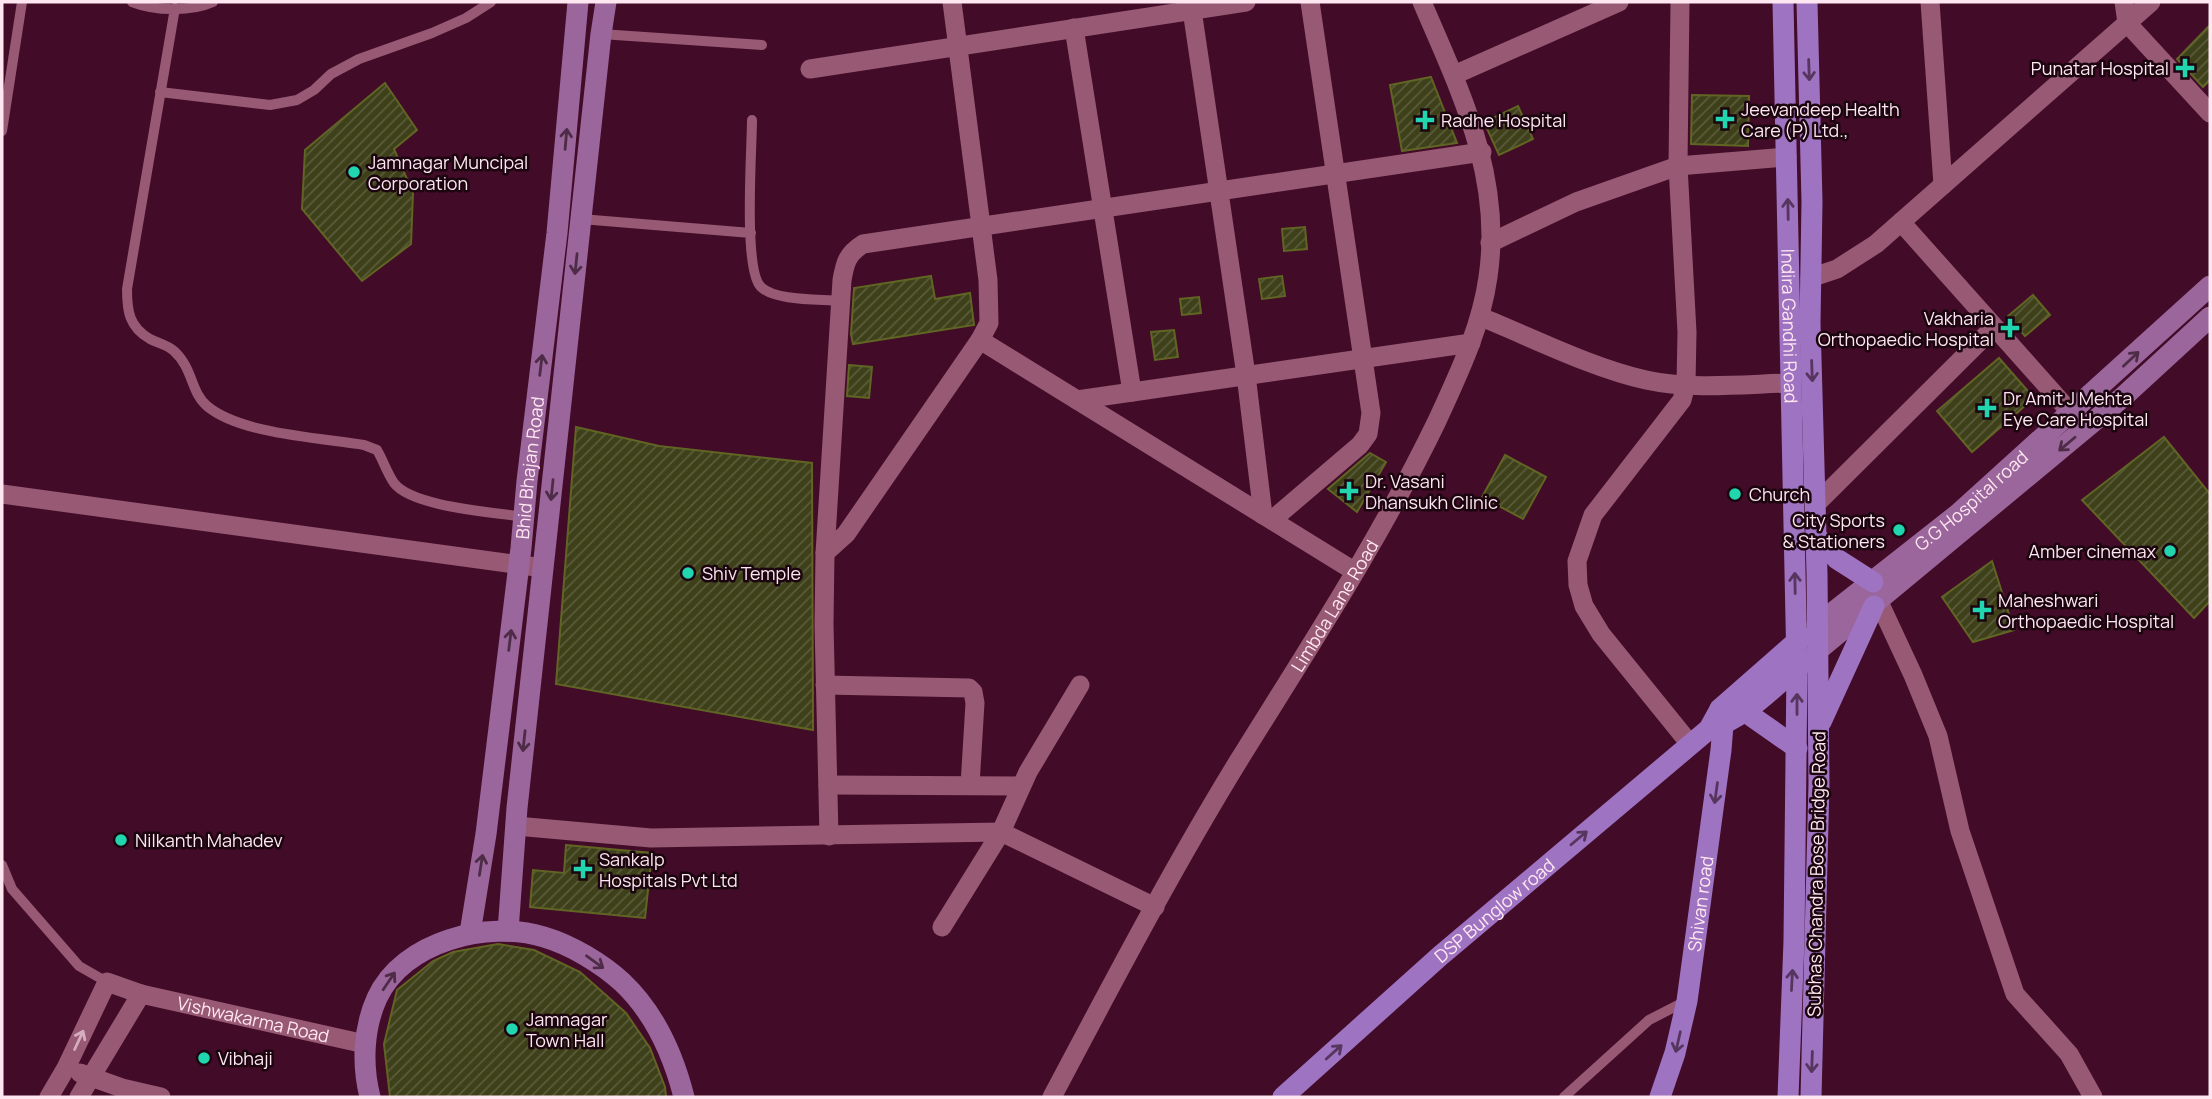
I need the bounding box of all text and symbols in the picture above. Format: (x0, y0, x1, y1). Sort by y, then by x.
place label: Punatar Hospital (2031, 56, 2169, 80)
one-way arrow (1803, 58, 1816, 81)
marker: Punatar Hospital (2175, 58, 2195, 78)
place label: Jeevandeep Health Care (P) Ltd., (1741, 97, 1900, 142)
place label: Radhe Hospital (1441, 108, 1566, 132)
marker: Jeevandeep Health Care (P) Ltd., (1715, 109, 1735, 129)
marker: Radhe Hospital (1415, 110, 1435, 130)
one-way arrow (560, 128, 573, 151)
place label: Jamnagar Muncipal Corporation (368, 150, 528, 195)
marker: Jamnagar Muncipal Corporation (346, 164, 362, 180)
one-way arrow (1781, 197, 1795, 220)
street label: Indira Gandhi Road (1776, 248, 1803, 404)
one-way arrow (569, 252, 582, 275)
place label: Vakharia Orthopaedic Hospital (1818, 306, 1994, 351)
marker: Vakharia Orthopaedic Hospital (2000, 318, 2020, 338)
one-way arrow (2122, 351, 2140, 367)
one-way arrow (534, 354, 547, 377)
one-way arrow (1805, 359, 1819, 382)
place label: Dr Amit J Mehta Eye Care Hospital (2003, 386, 2148, 431)
street label: Bhid Bhajan Road (510, 395, 549, 540)
marker: Dr Amit J Mehta Eye Care Hospital (1977, 398, 1997, 418)
one-way arrow (2059, 436, 2077, 452)
street label: G.G Hospital road (1909, 445, 2033, 556)
place label: Dr. Vasani Dhansukh Clinic (1365, 469, 1498, 514)
one-way arrow (545, 479, 558, 501)
marker: Dr. Vasani Dhansukh Clinic (1339, 481, 1359, 501)
place label: Church (1749, 482, 1810, 506)
marker: Church (1727, 486, 1743, 502)
place label: City Sports & Stationers (1783, 508, 1885, 553)
marker: City Sports & Stationers (1891, 522, 1907, 538)
street label: Limbda Lane Road (1285, 535, 1383, 676)
place label: Amber cinemax (2029, 539, 2157, 563)
marker: Amber cinemax (2162, 543, 2178, 559)
place label: Shiv Temple (702, 561, 801, 585)
marker: Shiv Temple (680, 565, 696, 581)
one-way arrow (1788, 572, 1802, 595)
place label: Maheshwari Orthopaedic Hospital (1998, 588, 2174, 633)
marker: Maheshwari Orthopaedic Hospital (1972, 600, 1992, 620)
one-way arrow (503, 629, 516, 651)
one-way arrow (1790, 692, 1804, 715)
one-way arrow (518, 729, 531, 752)
street label: Subhas Chandra Bose Bridge Road (1802, 731, 1830, 1017)
one-way arrow (1709, 781, 1722, 804)
place label: Nilkanth Mahadev (135, 828, 283, 852)
one-way arrow (1570, 830, 1588, 846)
marker: Nilkanth Mahadev (113, 832, 129, 848)
place label: Sankalp Hospitals Pvt Ltd (599, 847, 738, 892)
street label: DSP Bunglow road (1429, 853, 1559, 968)
one-way arrow (475, 854, 488, 877)
street label: Shivan road (1682, 854, 1719, 953)
marker: Sankalp Hospitals Pvt Ltd (573, 859, 593, 879)
one-way arrow (585, 955, 604, 970)
one-way arrow (1786, 969, 1799, 992)
one-way arrow (382, 971, 396, 991)
street label: Vishwakarma Road (175, 990, 332, 1048)
place label: Jamnagar Town Hall (526, 1007, 608, 1052)
marker: Jamnagar Town Hall (504, 1021, 520, 1037)
one-way arrow (73, 1030, 86, 1051)
one-way arrow (1670, 1030, 1684, 1053)
one-way arrow (1325, 1043, 1342, 1060)
place label: Vibhaji (218, 1046, 273, 1070)
marker: Vibhaji (196, 1050, 212, 1066)
one-way arrow (1805, 1050, 1818, 1073)

